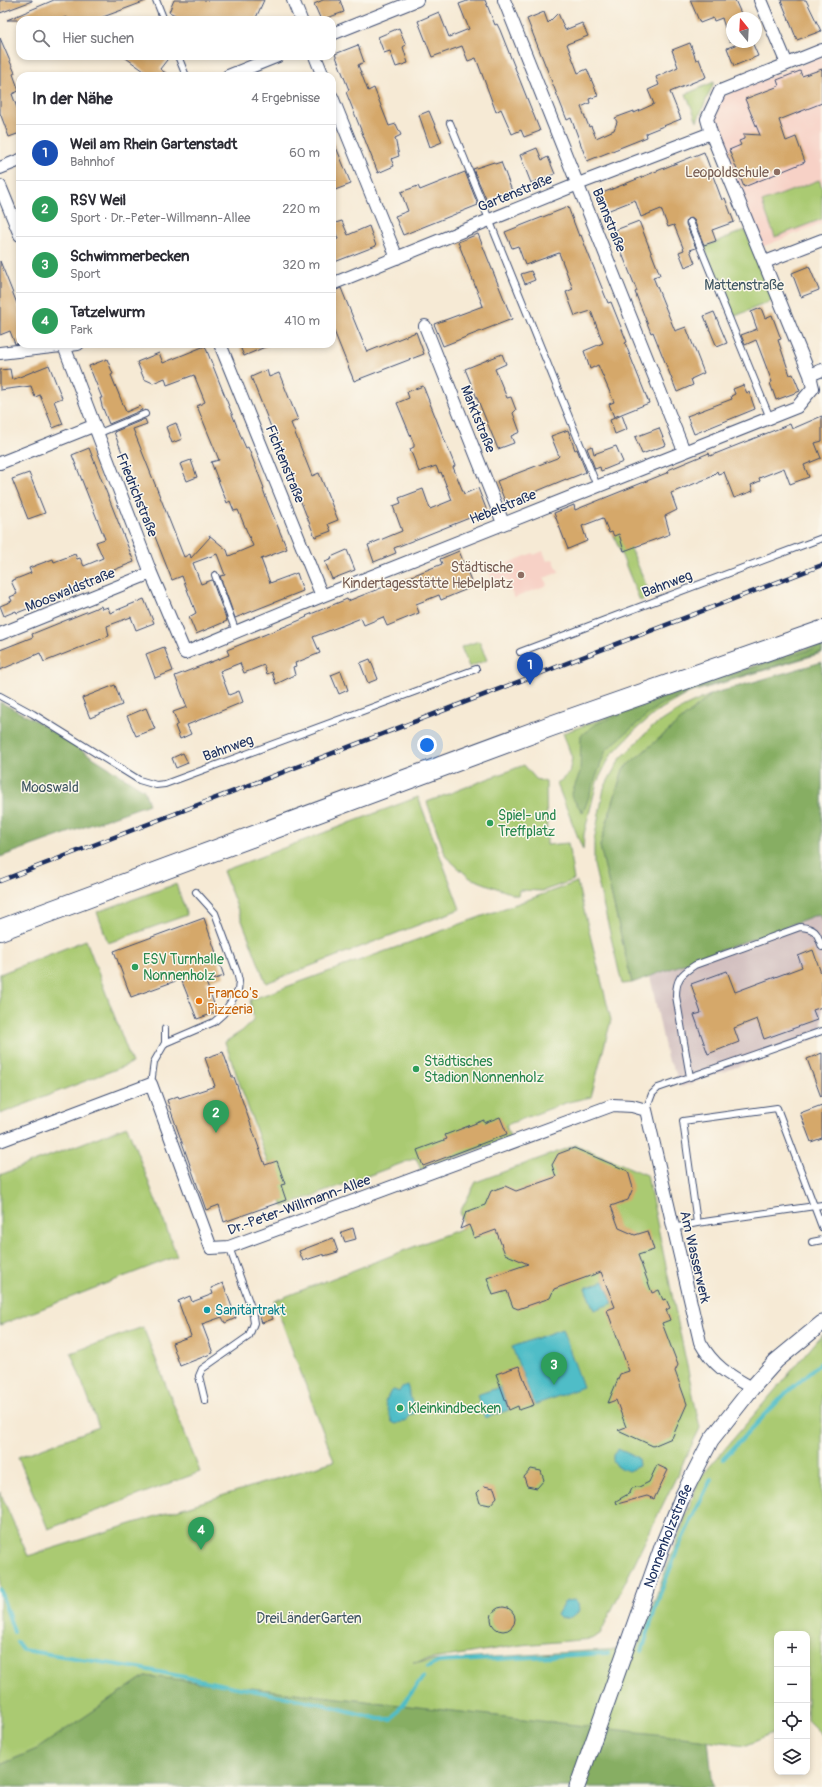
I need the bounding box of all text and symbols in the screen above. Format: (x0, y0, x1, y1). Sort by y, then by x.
north arrow (726, 12, 762, 48)
search box (16, 16, 336, 60)
icon: search (30, 27, 52, 49)
text: Hier suchen (62, 29, 134, 48)
text: In der Nähe (32, 88, 113, 109)
text: 4 Ergebnisse (251, 90, 320, 106)
text: Weil am Rhein Gartenstadt (70, 135, 237, 154)
text: 1 (42, 145, 48, 161)
text: 60 m (289, 145, 320, 161)
text: Bahnhof (70, 154, 115, 170)
place label: Leopoldschule (685, 164, 769, 181)
marker: Leopoldschule (772, 167, 782, 177)
street label: Gartenstraße (475, 170, 555, 216)
street label: Bannstraße (588, 186, 630, 255)
text: RSV Weil (70, 191, 126, 210)
text: 2 (41, 201, 49, 217)
text: 220 m (282, 201, 320, 217)
text: Sport · Dr.-Peter-Willmann-Allee (70, 210, 250, 226)
text: Schwimmerbecken (70, 247, 189, 266)
text: 3 (41, 257, 49, 273)
text: 320 m (282, 257, 320, 273)
text: Sport (70, 266, 101, 282)
park label: Mattenstraße (704, 277, 784, 294)
text: Tatzelwurm (70, 303, 145, 322)
text: 4 (41, 313, 49, 329)
text: 410 m (284, 313, 320, 329)
text: Park (70, 322, 93, 338)
street label: Marktstraße (457, 383, 499, 455)
street label: Fichtenstraße (262, 423, 308, 505)
street label: Friedrichstraße (112, 451, 162, 539)
street label: Hebelstraße (467, 486, 539, 528)
place label: Städtische Kindertagesstätte Hebelplatz (342, 559, 513, 592)
street label: Mooswaldstraße (23, 564, 118, 616)
street label: Bahnweg (640, 567, 694, 601)
marker: Städtische Kindertagesstätte Hebelplatz (516, 570, 526, 580)
pin: 1 (517, 652, 543, 685)
street label: Bahnweg (201, 731, 255, 765)
your location (417, 735, 437, 755)
park label: Mooswald (21, 779, 79, 796)
place label: Spiel- und Treffplatz (498, 807, 556, 840)
marker: Spiel- und Treffplatz (485, 818, 495, 828)
place label: ESV Turnhalle Nonnenholz (143, 951, 224, 984)
marker: ESV Turnhalle Nonnenholz (130, 962, 140, 972)
place label: Franco's Pizzeria (207, 985, 259, 1018)
marker: Franco's Pizzeria (194, 996, 204, 1006)
place label: Städtisches Stadion Nonnenholz (424, 1053, 544, 1086)
marker: Städtisches Stadion Nonnenholz (411, 1064, 421, 1074)
pin: 2 (203, 1100, 229, 1133)
street label: Dr.-Peter-Willmann-Allee (225, 1171, 373, 1239)
street label: Am Wasserwerk (676, 1209, 714, 1305)
place label: Sanitärtrakt (215, 1302, 286, 1319)
marker: Sanitärtrakt (202, 1305, 212, 1315)
pin: 3 (541, 1352, 567, 1385)
place label: Kleinkindbecken (408, 1400, 501, 1417)
marker: Kleinkindbecken (395, 1403, 405, 1413)
street label: Nonnenholzstraße (640, 1481, 696, 1590)
pin: 4 (188, 1517, 214, 1550)
park label: DreiLänderGarten (256, 1610, 362, 1627)
map controls (774, 1631, 810, 1775)
button: + (774, 1631, 810, 1667)
button: − (774, 1667, 810, 1703)
button: locate (774, 1703, 810, 1739)
button: layers (774, 1739, 810, 1775)

